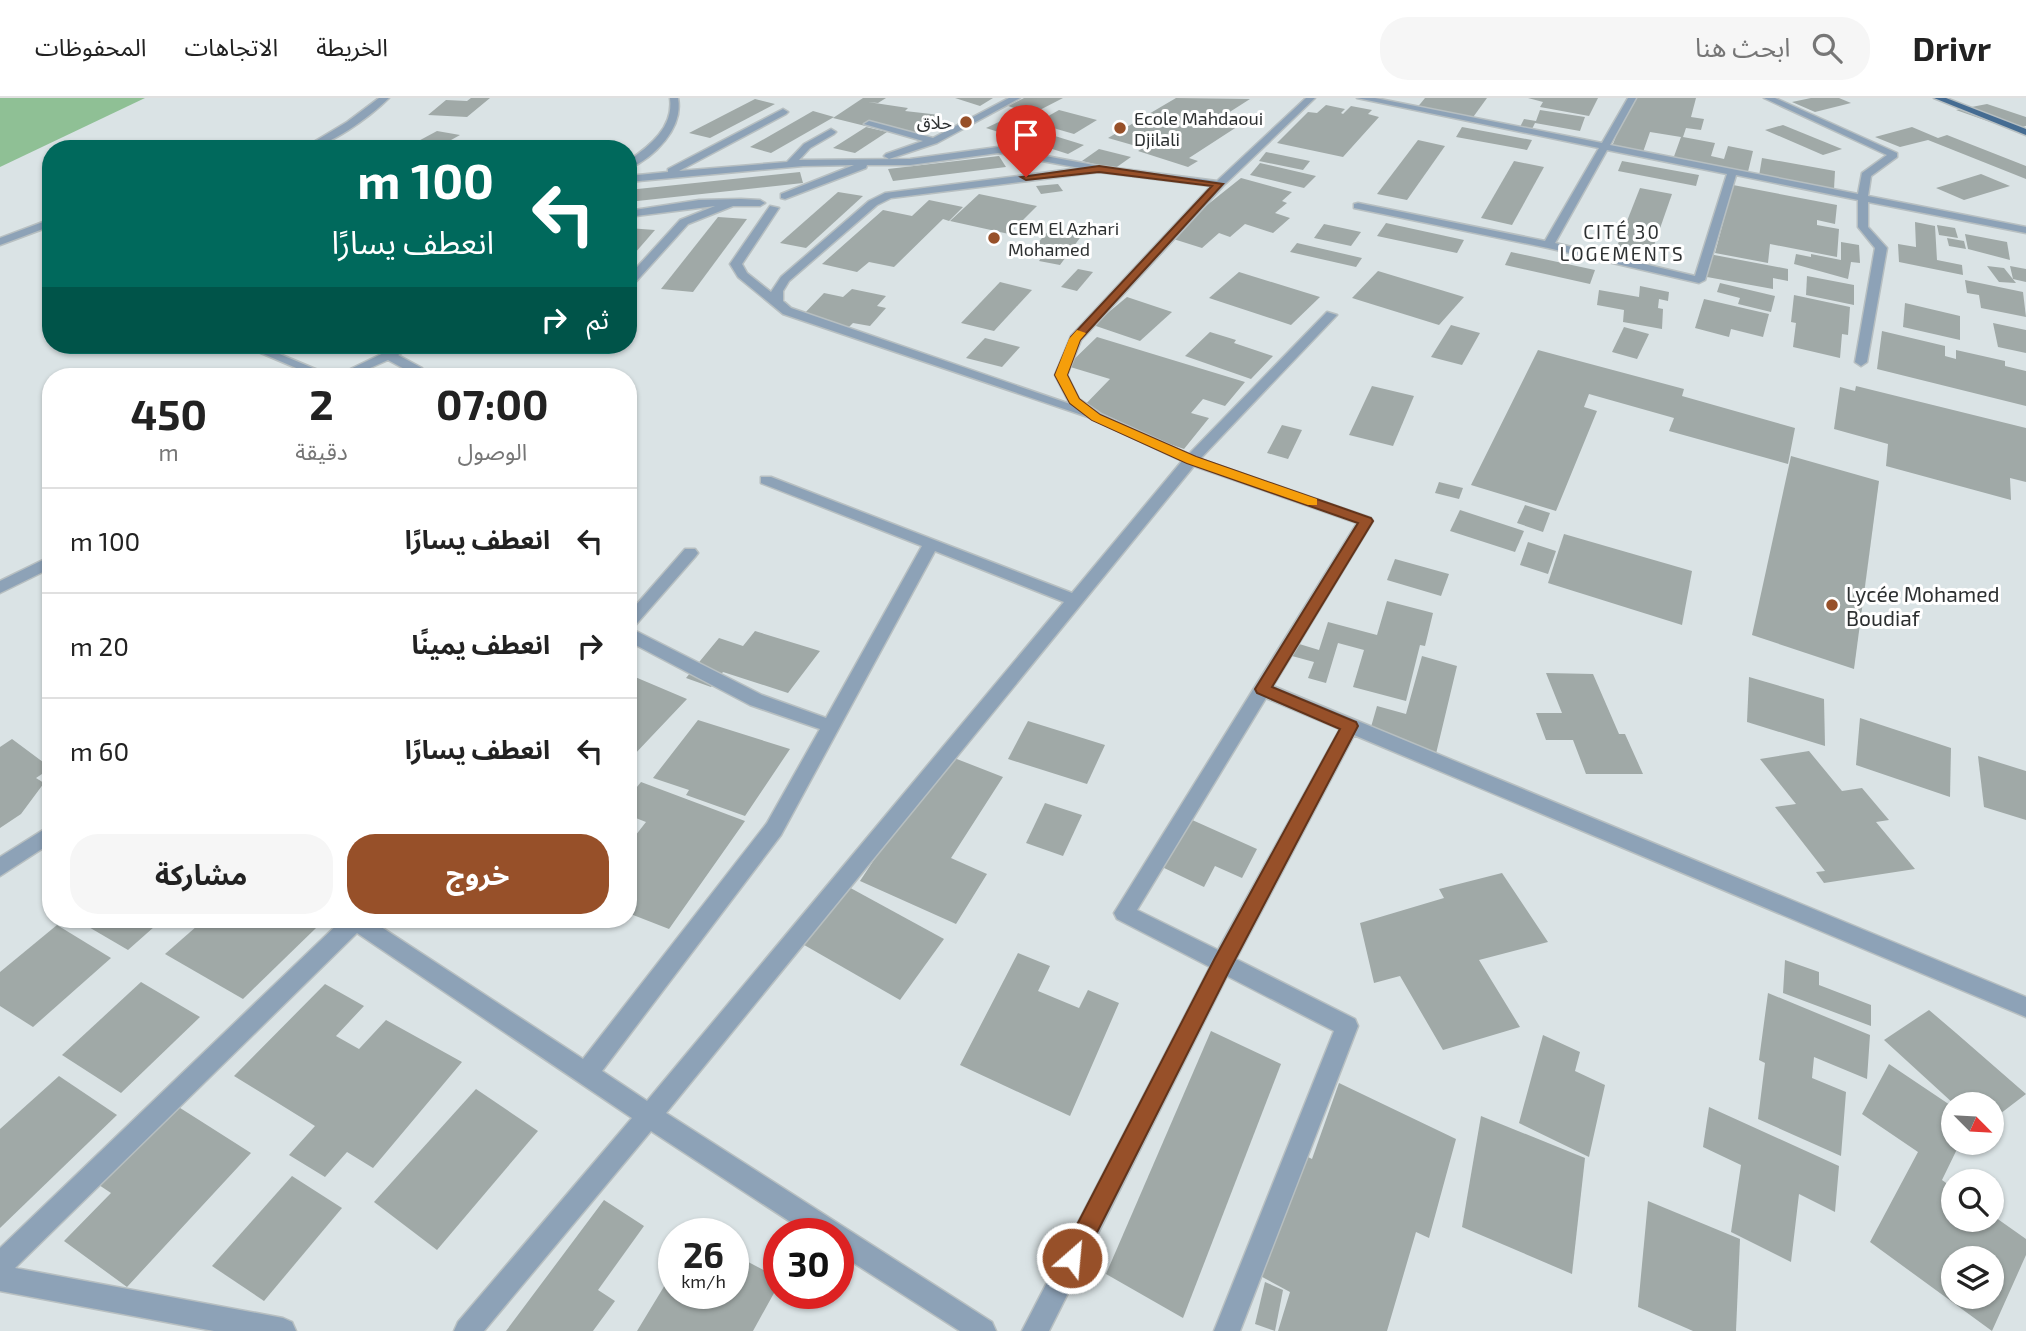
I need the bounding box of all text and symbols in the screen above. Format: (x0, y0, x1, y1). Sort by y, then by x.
search box (1380, 17, 1870, 80)
text: Drivr (1912, 28, 1991, 68)
icon: search (1808, 29, 1846, 67)
text: ابحث هنا (1695, 31, 1790, 62)
text: المحفوظات (35, 32, 146, 61)
text: الاتجاهات (184, 32, 278, 61)
text: الخريطة (316, 32, 388, 61)
pin (996, 105, 1056, 177)
place label: Ecole Mahdaoui Djilali (1134, 107, 1263, 150)
place label: حلاق (917, 111, 952, 133)
marker: حلاق (958, 114, 974, 130)
icon: arrive (1007, 116, 1045, 154)
marker: Ecole Mahdaoui Djilali (1112, 120, 1128, 136)
text: 100 m (357, 150, 494, 209)
icon: left (518, 168, 609, 259)
place label: CEM El Azhari Mohamed (1008, 217, 1119, 260)
district label: CITÉ 30 LOGEMENTS (1559, 220, 1685, 265)
text: انعطف يسارًا (331, 222, 494, 260)
marker: CEM El Azhari Mohamed (986, 230, 1002, 246)
icon: right (535, 301, 573, 339)
text: ثم (587, 303, 609, 334)
text: 2 (309, 378, 334, 428)
text: 07:00 (436, 378, 549, 428)
text: 450 (130, 388, 207, 438)
text: دقيقة (295, 437, 348, 465)
text: الوصول (457, 437, 527, 465)
text: m (159, 438, 179, 466)
icon: left (571, 522, 609, 560)
text: انعطف يسارًا (405, 523, 550, 554)
text: 100 m (70, 525, 140, 556)
place label: Lycée Mohamed Boudiaf (1846, 581, 1999, 630)
marker: Lycée Mohamed Boudiaf (1824, 597, 1840, 613)
icon: right (571, 627, 609, 665)
text: انعطف يمينًا (411, 628, 550, 659)
text: 20 m (70, 630, 129, 661)
icon: left (571, 732, 609, 770)
text: انعطف يسارًا (405, 733, 550, 764)
text: 60 m (70, 735, 129, 766)
button: مشاركة (70, 834, 333, 914)
button: خروج (347, 834, 609, 914)
north arrow (1941, 1092, 2004, 1155)
map controls (1941, 1092, 2004, 1309)
button: search (1941, 1169, 2004, 1232)
speed limit sign: 30 (763, 1218, 854, 1309)
position arrow (1035, 1221, 1109, 1295)
text: 26 (683, 1233, 724, 1275)
button: layers (1941, 1246, 2004, 1309)
text: km/h (681, 1270, 726, 1292)

